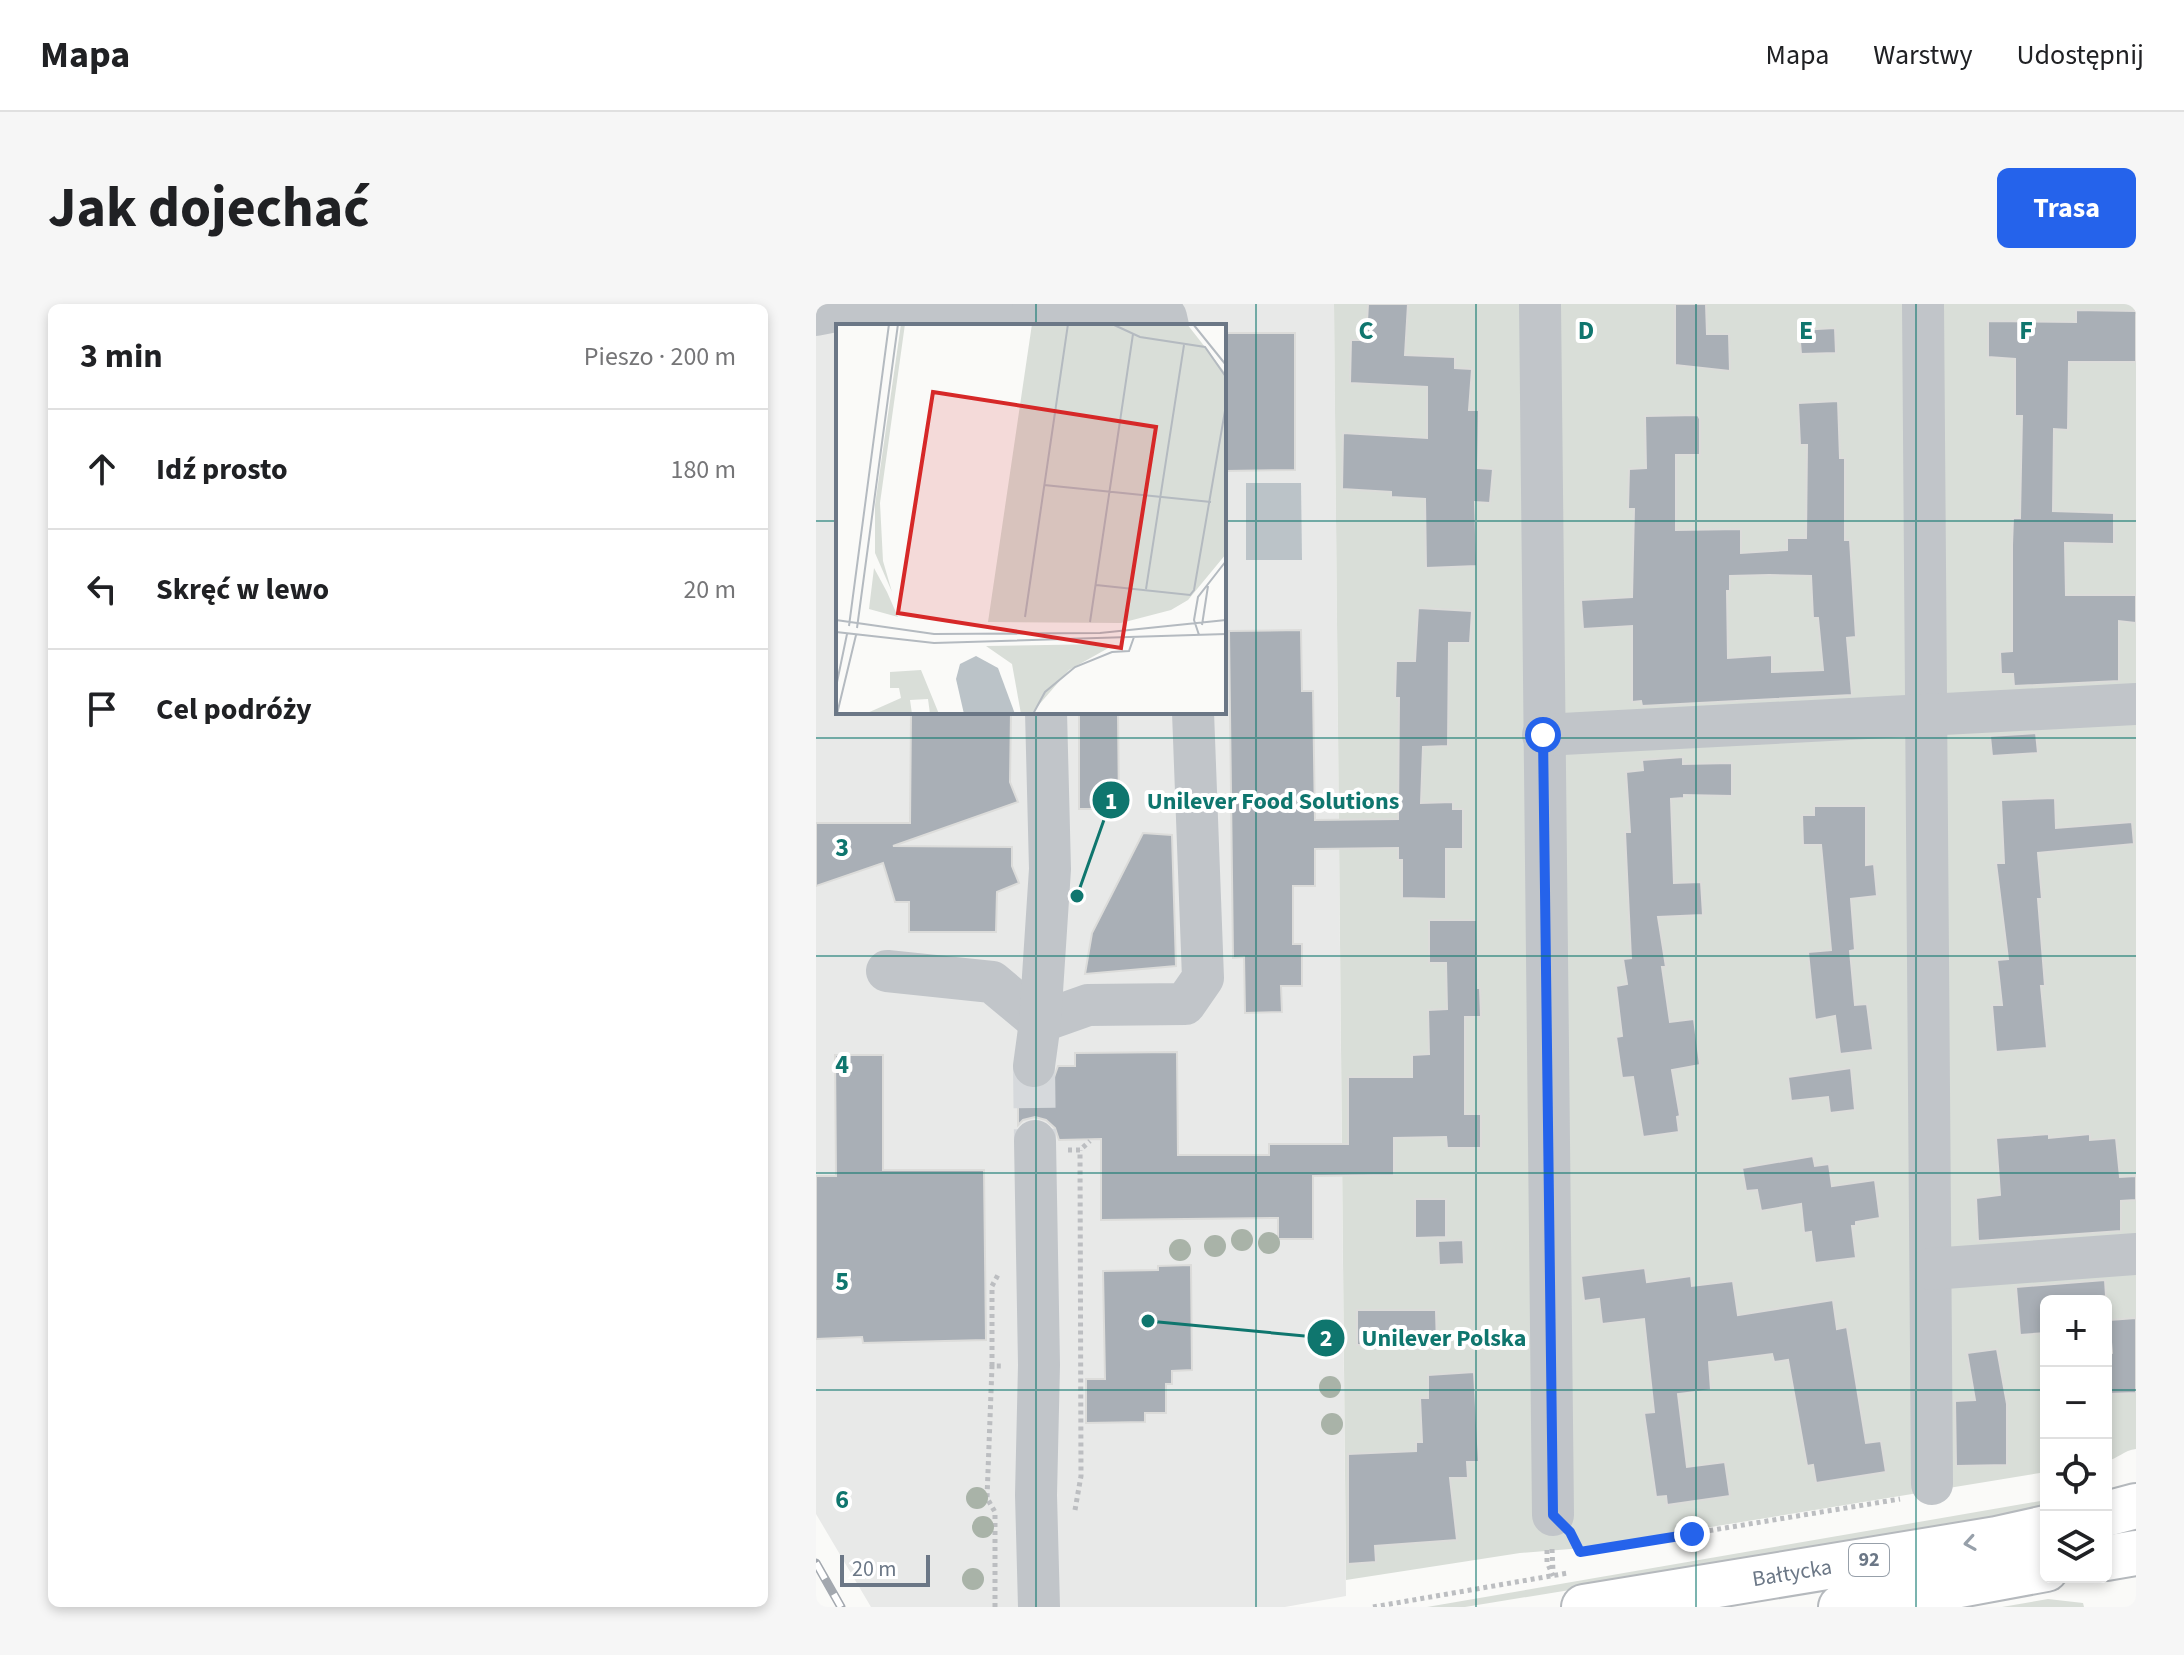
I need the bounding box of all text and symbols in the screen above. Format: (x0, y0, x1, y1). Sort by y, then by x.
text: Mapa (40, 28, 130, 82)
text: Mapa (1766, 35, 1829, 75)
text: Warstwy (1873, 35, 1972, 75)
text: Udostępnij (2016, 35, 2144, 75)
button: Trasa (1997, 168, 2136, 248)
text: Jak dojechać (48, 169, 370, 248)
text: C (1358, 312, 1374, 349)
text: D (1578, 312, 1594, 349)
text: E (1799, 312, 1813, 349)
text: F (2019, 312, 2033, 349)
inset map (836, 324, 1226, 714)
text: 3 min (80, 332, 163, 381)
text: Pieszo · 200 m (584, 338, 736, 375)
icon: ahead (80, 447, 124, 491)
text: Idź prosto (156, 448, 288, 491)
text: 180 m (670, 451, 736, 488)
icon: left (80, 567, 124, 611)
text: Skręć w lewo (156, 568, 329, 611)
text: 20 m (683, 571, 736, 608)
icon: arrive (80, 687, 124, 731)
text: Cel podróży (156, 688, 312, 731)
route start (1525, 717, 1561, 753)
callout: Unilever Food Solutions (1091, 776, 1416, 824)
text: 1 (1105, 784, 1117, 819)
text: Unilever Food Solutions (1147, 784, 1399, 819)
text: 3 (835, 829, 849, 866)
text: 4 (835, 1046, 849, 1083)
text: 5 (835, 1263, 849, 1300)
map controls (2040, 1295, 2112, 1583)
button: + (2040, 1295, 2112, 1367)
callout: Unilever Polska (1306, 1314, 1543, 1362)
text: 2 (1320, 1321, 1332, 1356)
text: Unilever Polska (1362, 1321, 1526, 1356)
button: − (2040, 1367, 2112, 1439)
button: locate (2040, 1439, 2112, 1511)
text: 6 (835, 1481, 849, 1518)
button: layers (2040, 1511, 2112, 1583)
route end (1674, 1516, 1710, 1552)
one-way arrow (1963, 1534, 1976, 1551)
road number: 92 (1849, 1544, 1889, 1576)
scale bar (840, 1551, 930, 1587)
street label: Bałtycka (1750, 1551, 1834, 1595)
text: 20 m (852, 1553, 897, 1585)

